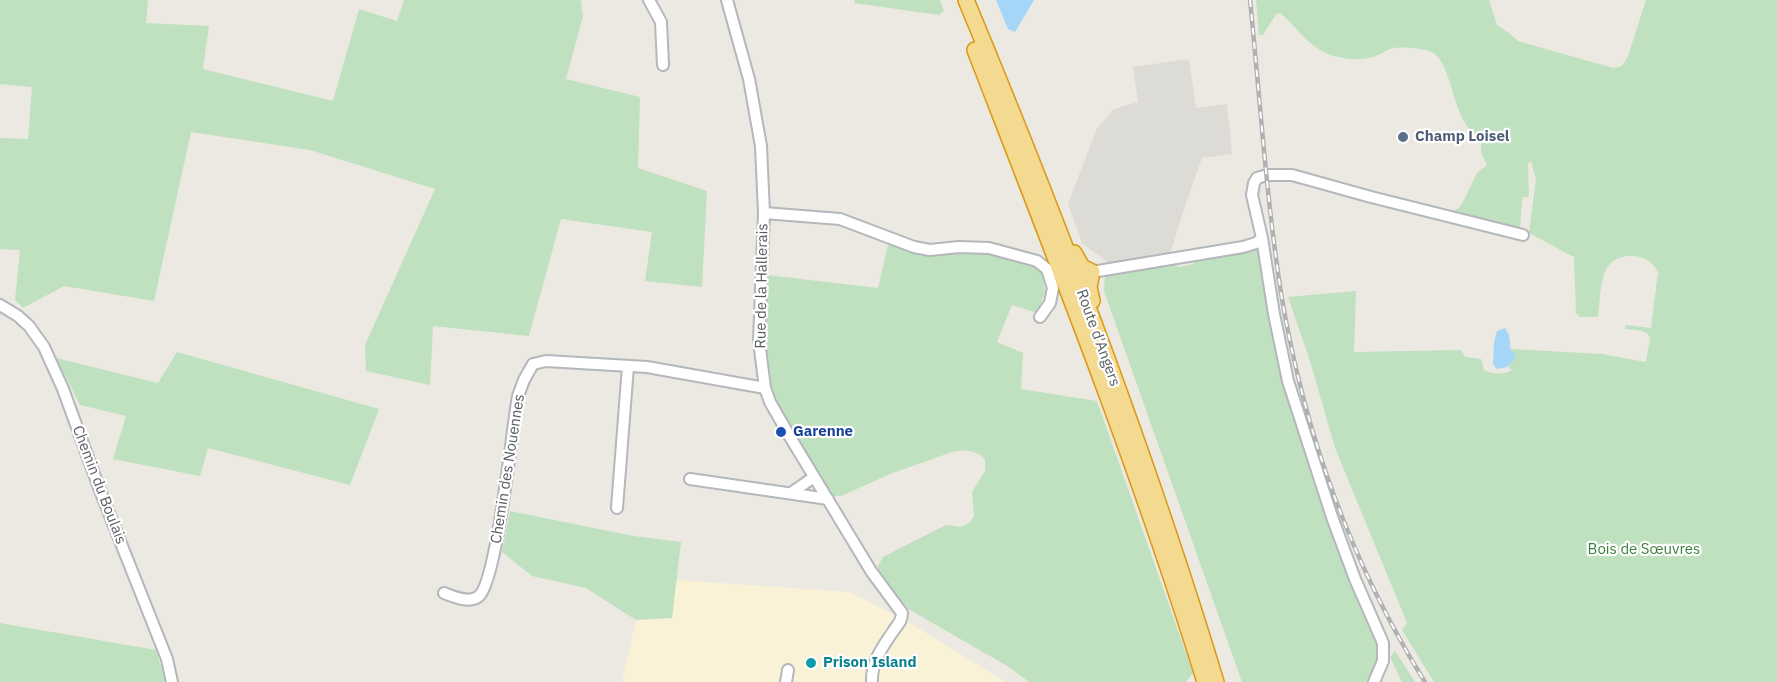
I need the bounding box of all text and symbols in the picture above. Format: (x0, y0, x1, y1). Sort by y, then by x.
place label: Champ Loisel (1415, 128, 1509, 146)
marker: Champ Loisel (1396, 130, 1410, 144)
street label: Rue de la Hallerais (752, 223, 772, 349)
street label: Route d'Angers (1072, 287, 1124, 389)
street label: Chemin des Nouennes (487, 393, 529, 545)
street label: Chemin du Boulais (68, 423, 130, 547)
place label: Garenne (793, 423, 853, 441)
marker: Garenne (774, 425, 788, 439)
park label: Bois de Sœuvres (1588, 541, 1700, 559)
place label: Prison Island (823, 654, 917, 672)
marker: Prison Island (804, 656, 818, 670)

